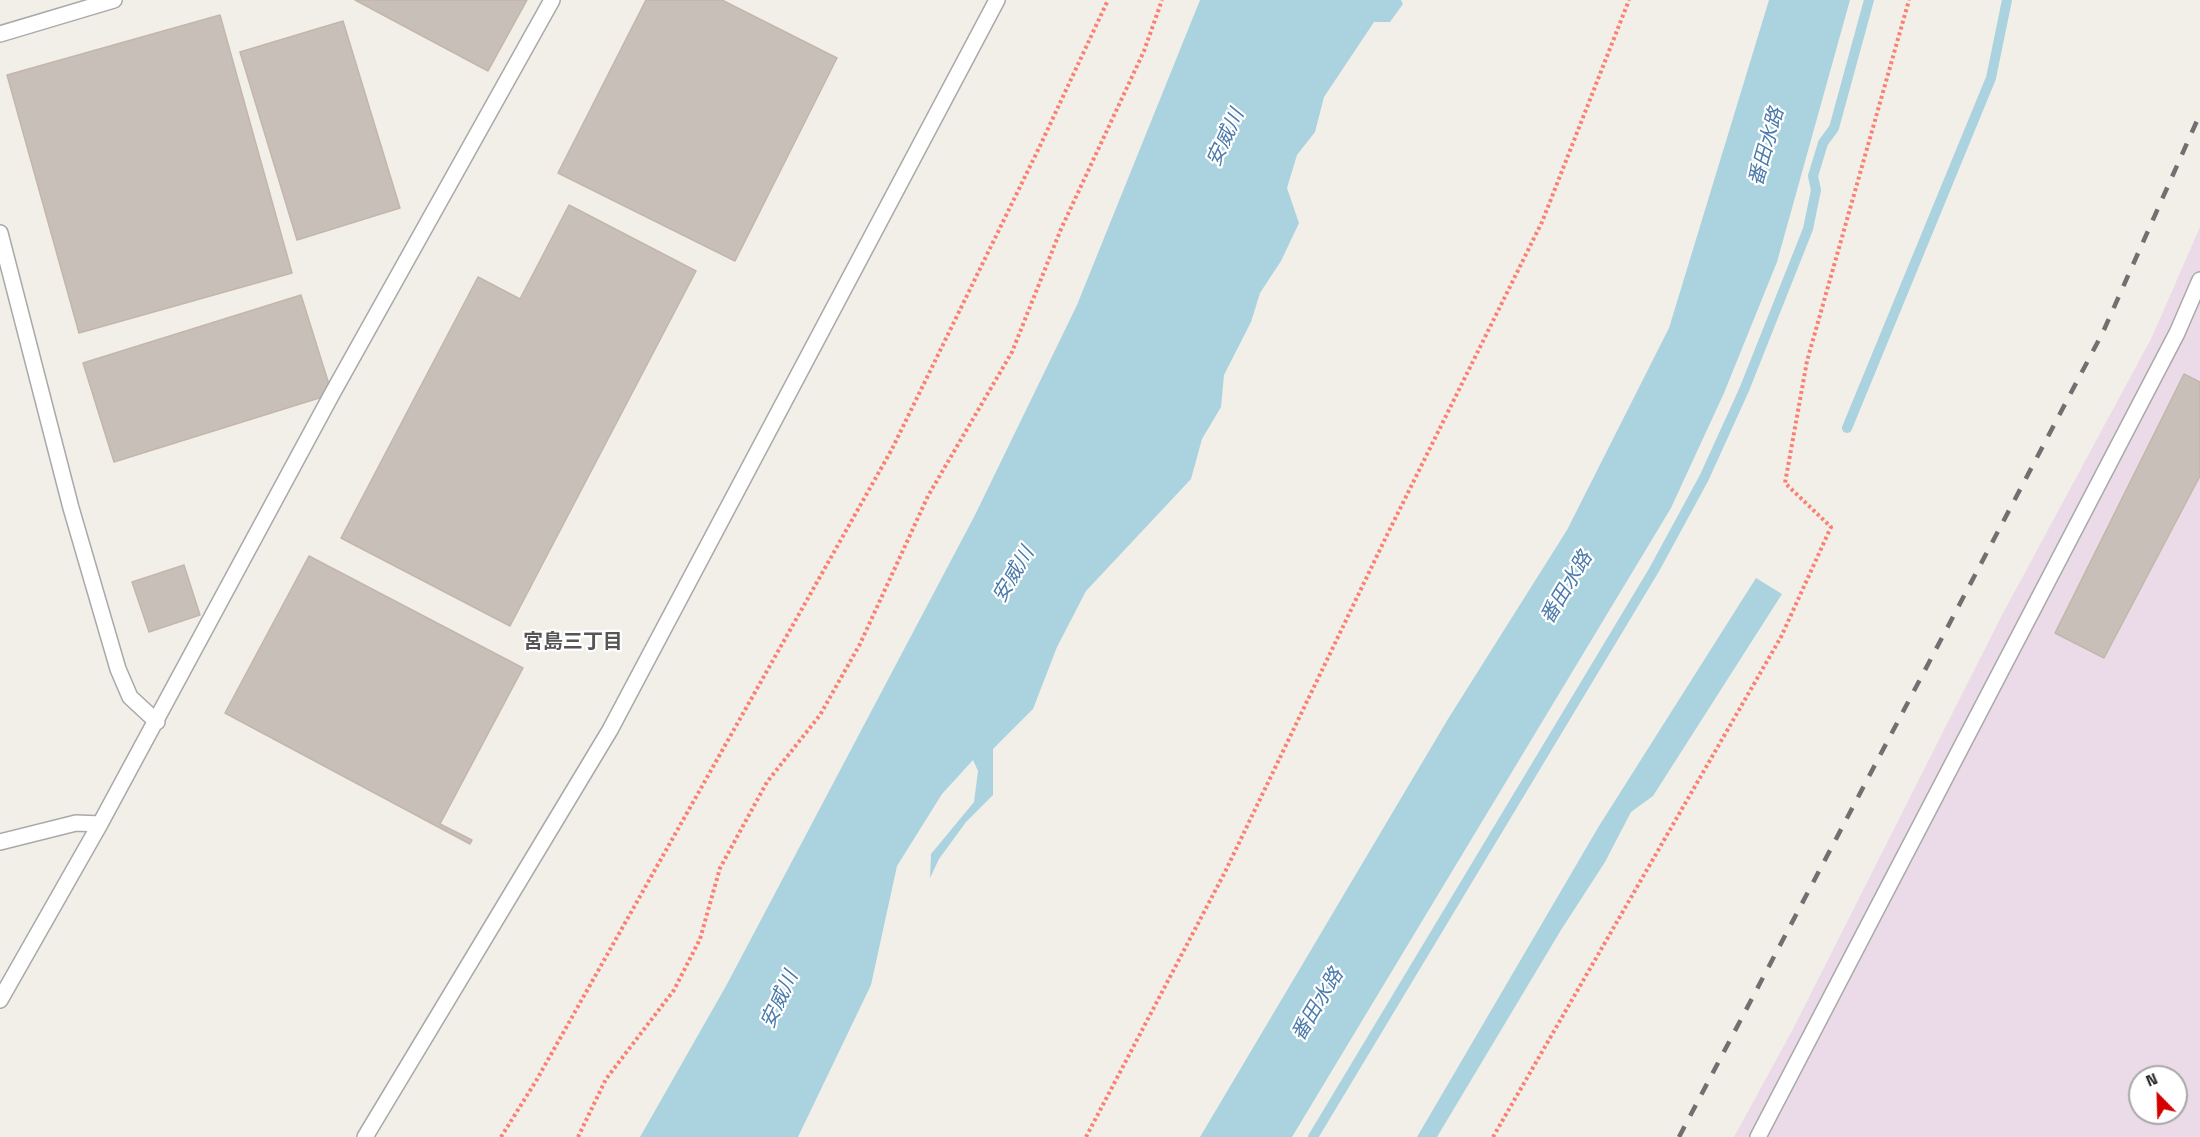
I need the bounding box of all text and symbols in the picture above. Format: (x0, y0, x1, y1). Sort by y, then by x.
water label: 番田水路 (1744, 105, 1790, 189)
water label: 安威川 (1202, 106, 1250, 170)
water label: 安威川 (988, 543, 1040, 607)
water label: 番田水路 (1536, 548, 1598, 628)
district label: 宮島三丁目 (523, 631, 623, 655)
water label: 番田水路 (1287, 965, 1349, 1045)
water label: 安威川 (756, 968, 804, 1032)
north arrow (2128, 1065, 2188, 1125)
text: N (2143, 1068, 2161, 1092)

